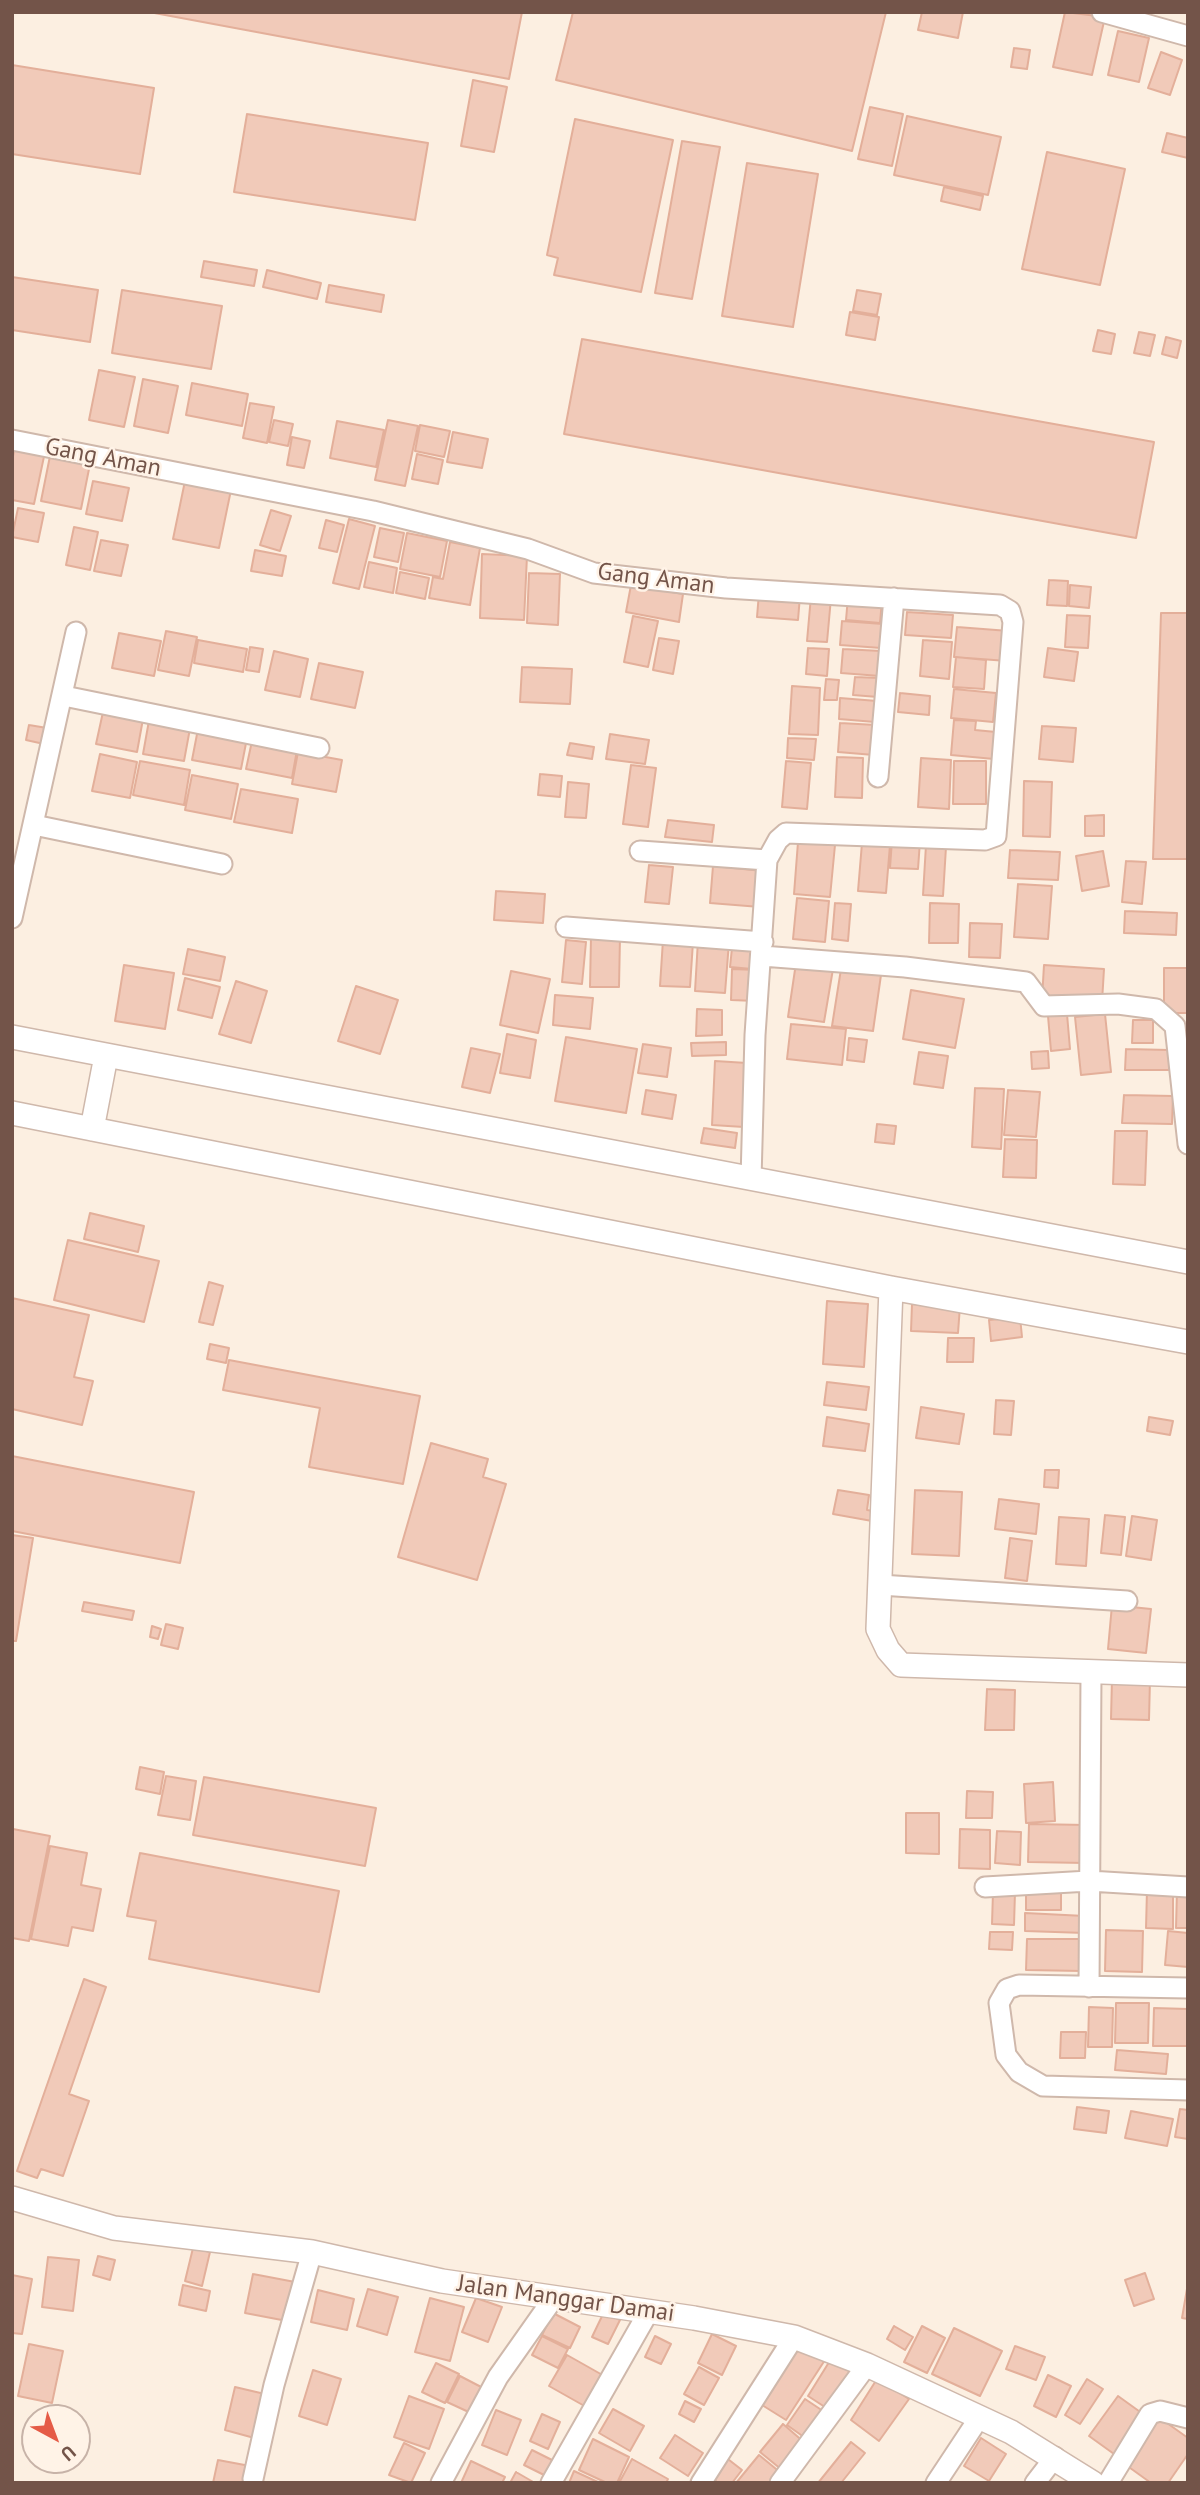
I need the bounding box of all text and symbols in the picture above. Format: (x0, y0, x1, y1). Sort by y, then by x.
street label: Gang Aman (43, 433, 163, 483)
street label: Gang Aman (596, 558, 716, 600)
street label: Jalan Manggar Damai (456, 2269, 676, 2329)
north arrow (21, 2404, 91, 2474)
text: U (56, 2440, 81, 2466)

